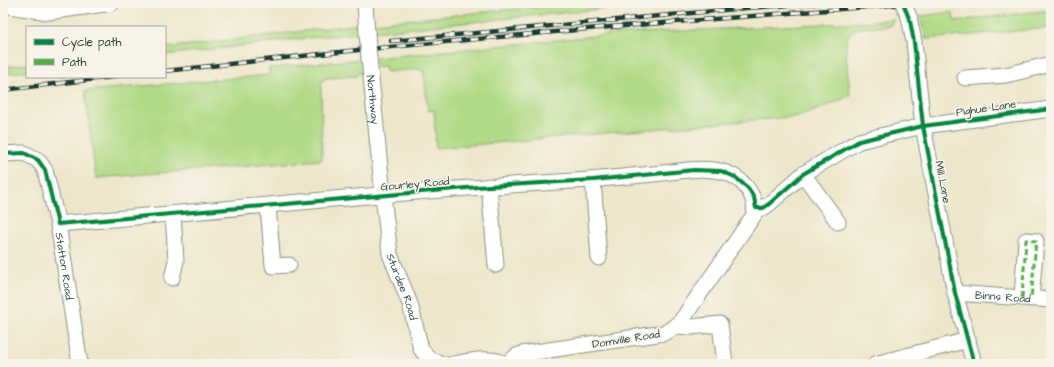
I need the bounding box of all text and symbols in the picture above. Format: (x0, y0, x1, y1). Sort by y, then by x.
legend (26, 26, 166, 78)
text: Cycle path (62, 34, 121, 52)
text: Path (62, 54, 87, 71)
street label: Northway (363, 74, 383, 125)
street label: Pighue Lane (955, 96, 1017, 121)
street label: Mill Lane (932, 159, 955, 205)
street label: Gourley Road (380, 173, 450, 195)
street label: Statton Road (52, 232, 77, 301)
street label: Sturdee Road (383, 251, 421, 322)
street label: Binns Road (975, 287, 1032, 306)
street label: Domville Road (591, 326, 661, 352)

